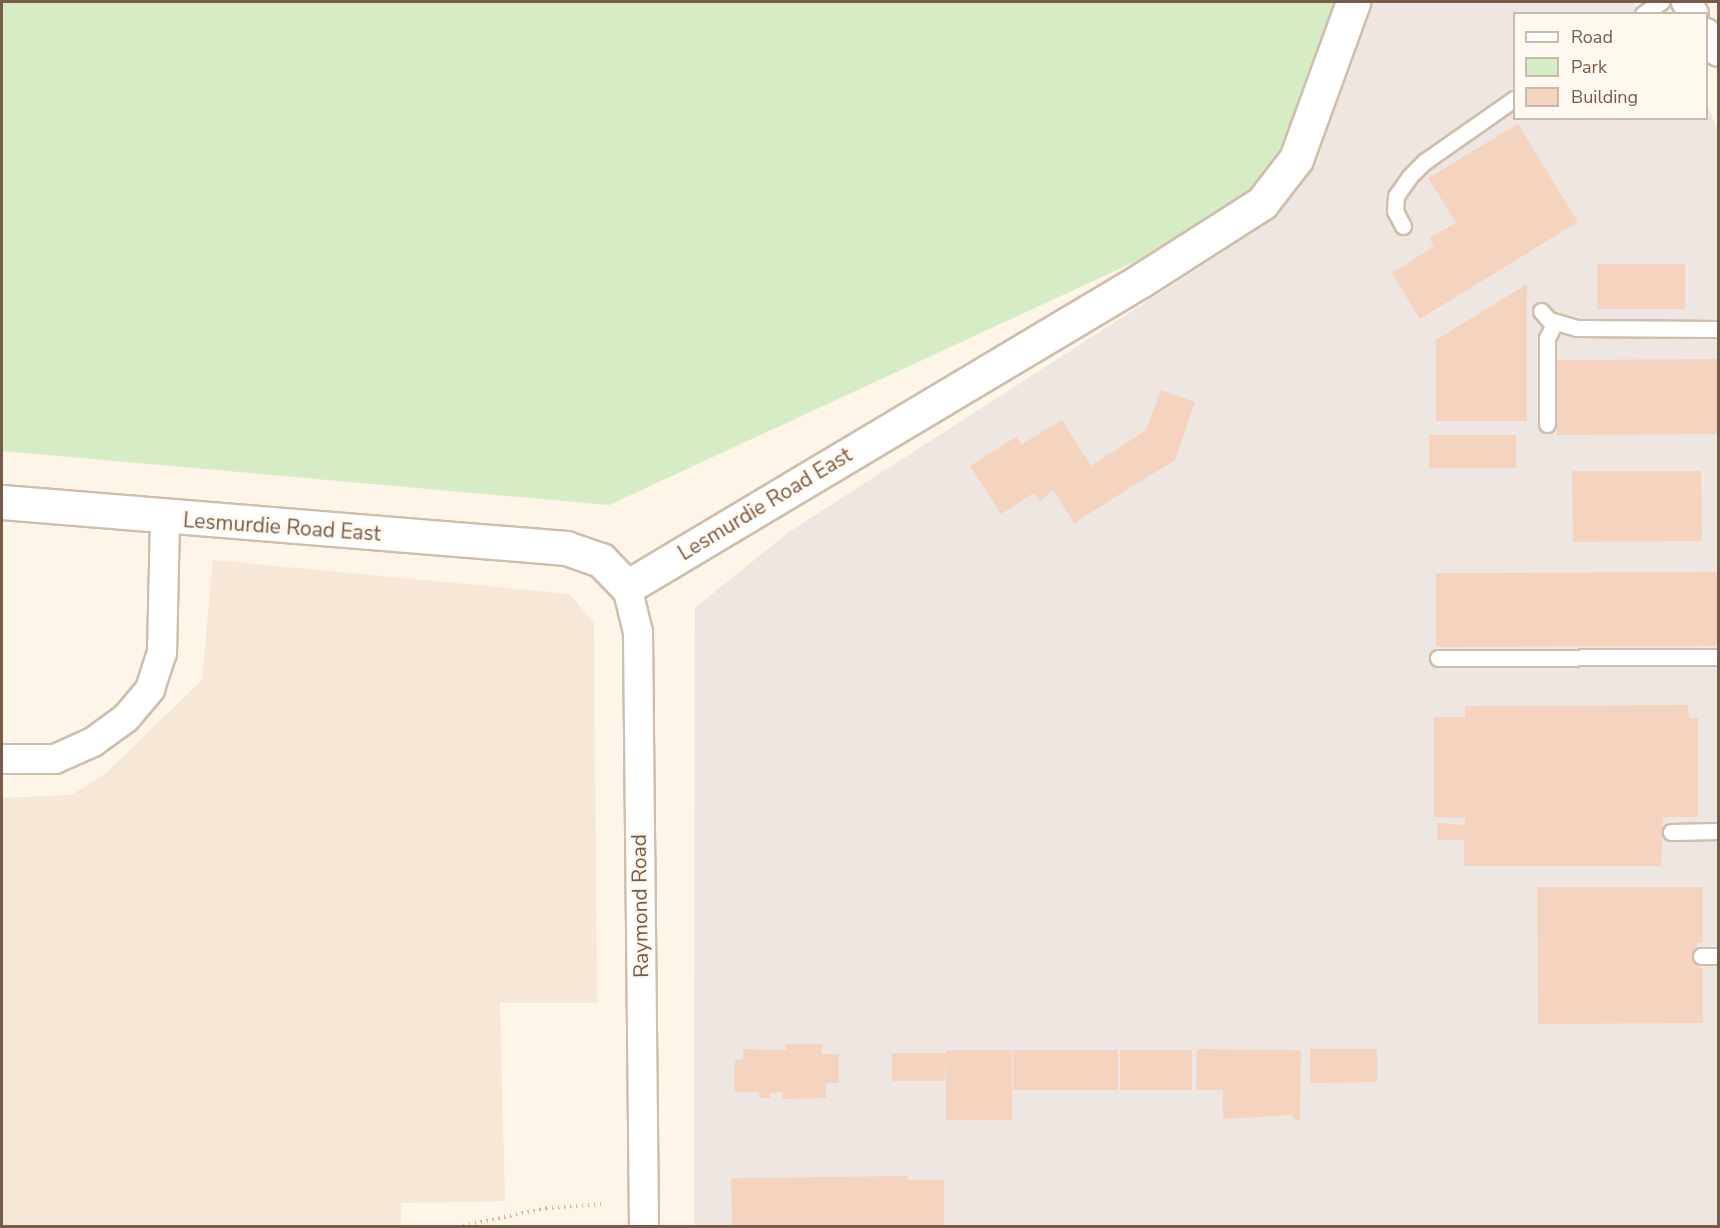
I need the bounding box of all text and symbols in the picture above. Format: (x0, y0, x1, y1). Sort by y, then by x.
legend (1513, 12, 1708, 120)
text: Road (1571, 25, 1613, 49)
text: Park (1571, 55, 1607, 79)
text: Building (1571, 85, 1638, 109)
street label: Lesmurdie Road East (674, 442, 856, 566)
street label: Lesmurdie Road East (182, 508, 382, 546)
street label: Raymond Road (626, 834, 654, 978)

